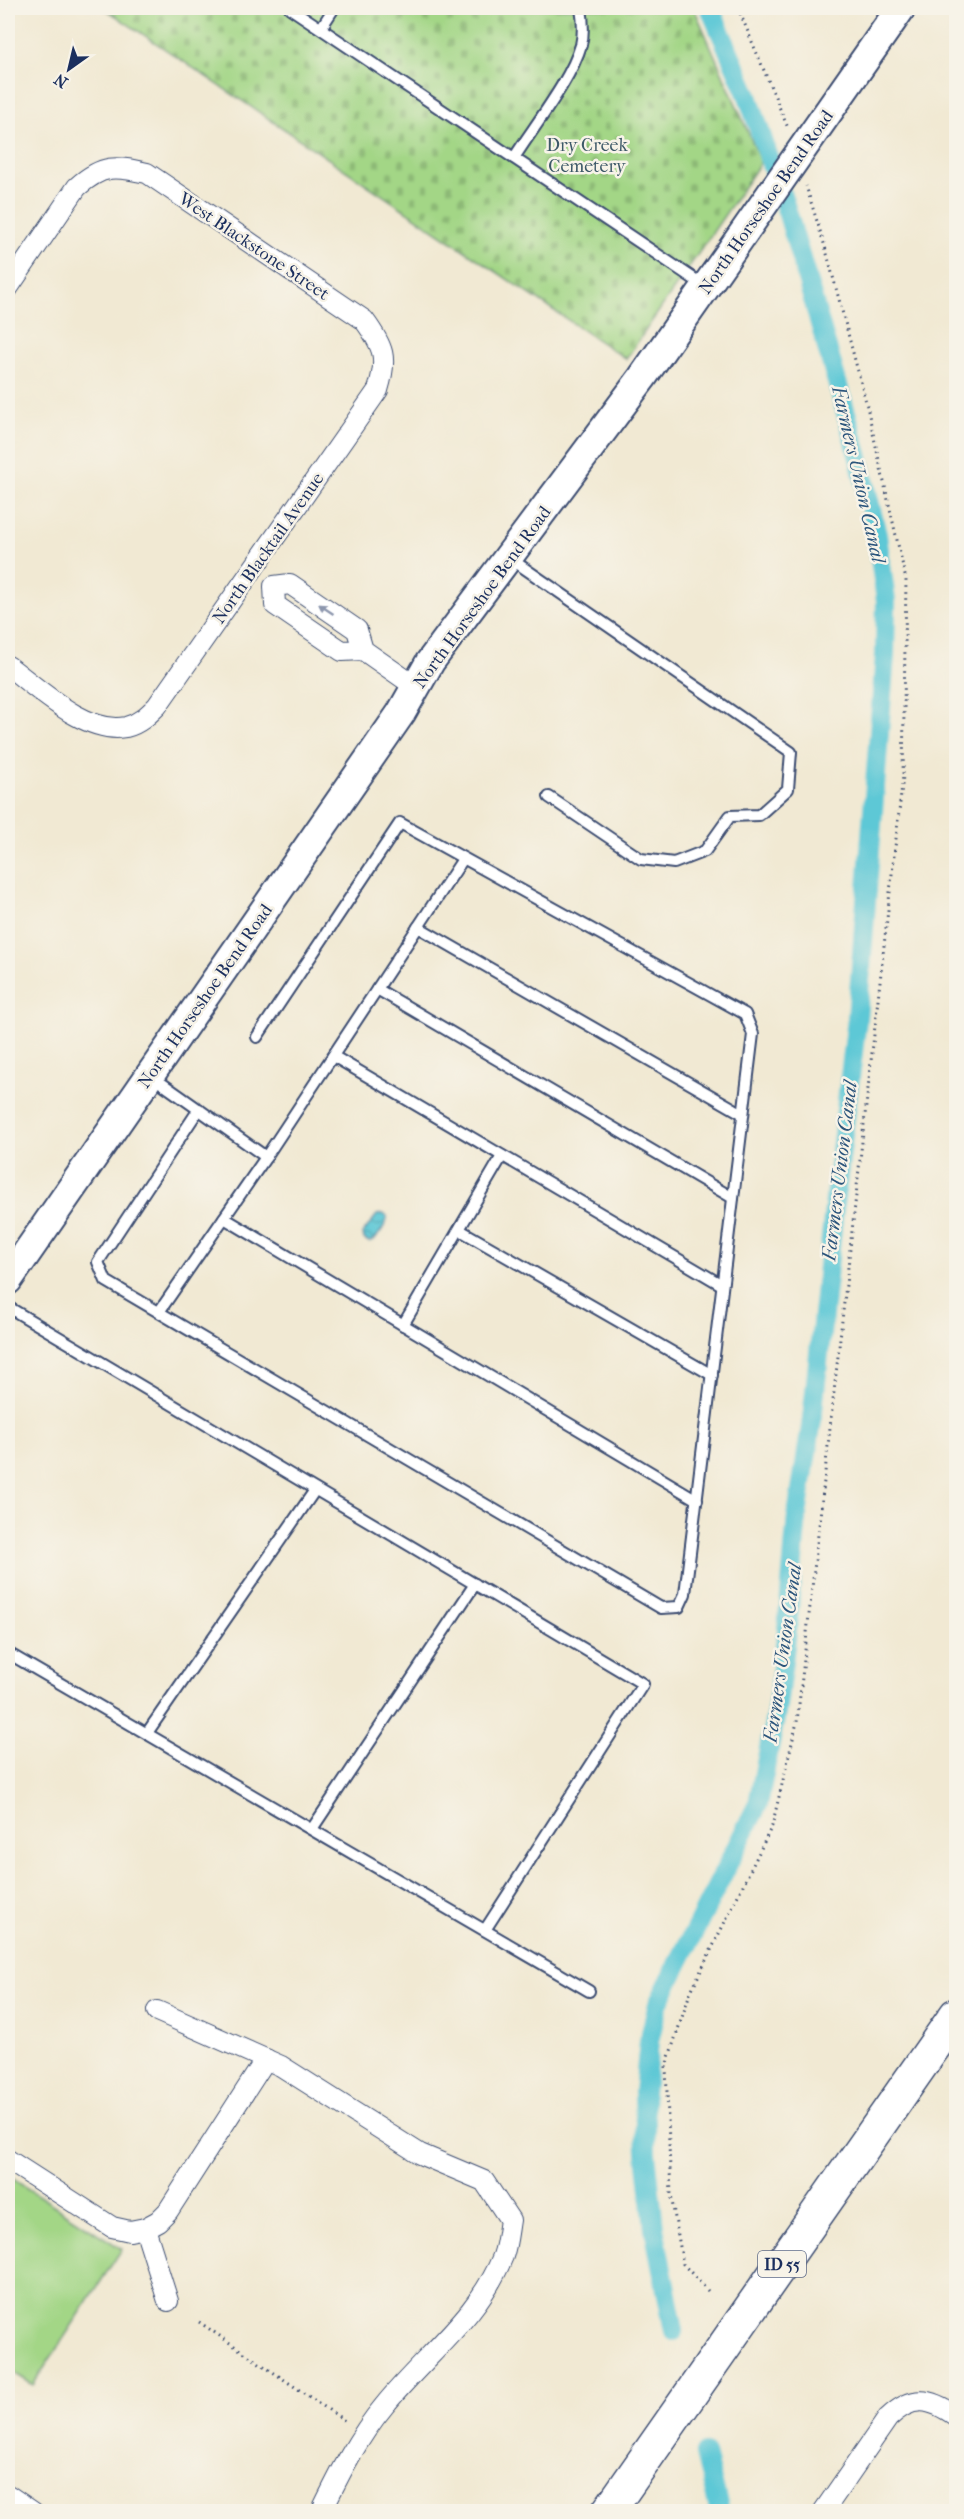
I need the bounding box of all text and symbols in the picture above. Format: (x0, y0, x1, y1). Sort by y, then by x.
north arrow (39, 39, 99, 99)
text: N (50, 69, 71, 92)
street label: North Horseshoe Bend Road (695, 106, 838, 298)
park label: Dry Creek Cemetery (546, 135, 628, 177)
street label: West Blackstone Street (174, 188, 333, 305)
water label: Farmers Union Canal (827, 383, 890, 567)
street label: North Blacktail Avenue (208, 469, 329, 628)
street label: North Horseshoe Bend Road (409, 502, 556, 692)
one-way arrow (318, 603, 334, 615)
street label: North Horseshoe Bend Road (134, 900, 277, 1092)
water label: Farmers Union Canal (817, 1078, 862, 1263)
water label: Farmers Union Canal (758, 1560, 807, 1745)
road number: ID 55 (758, 2251, 806, 2277)

